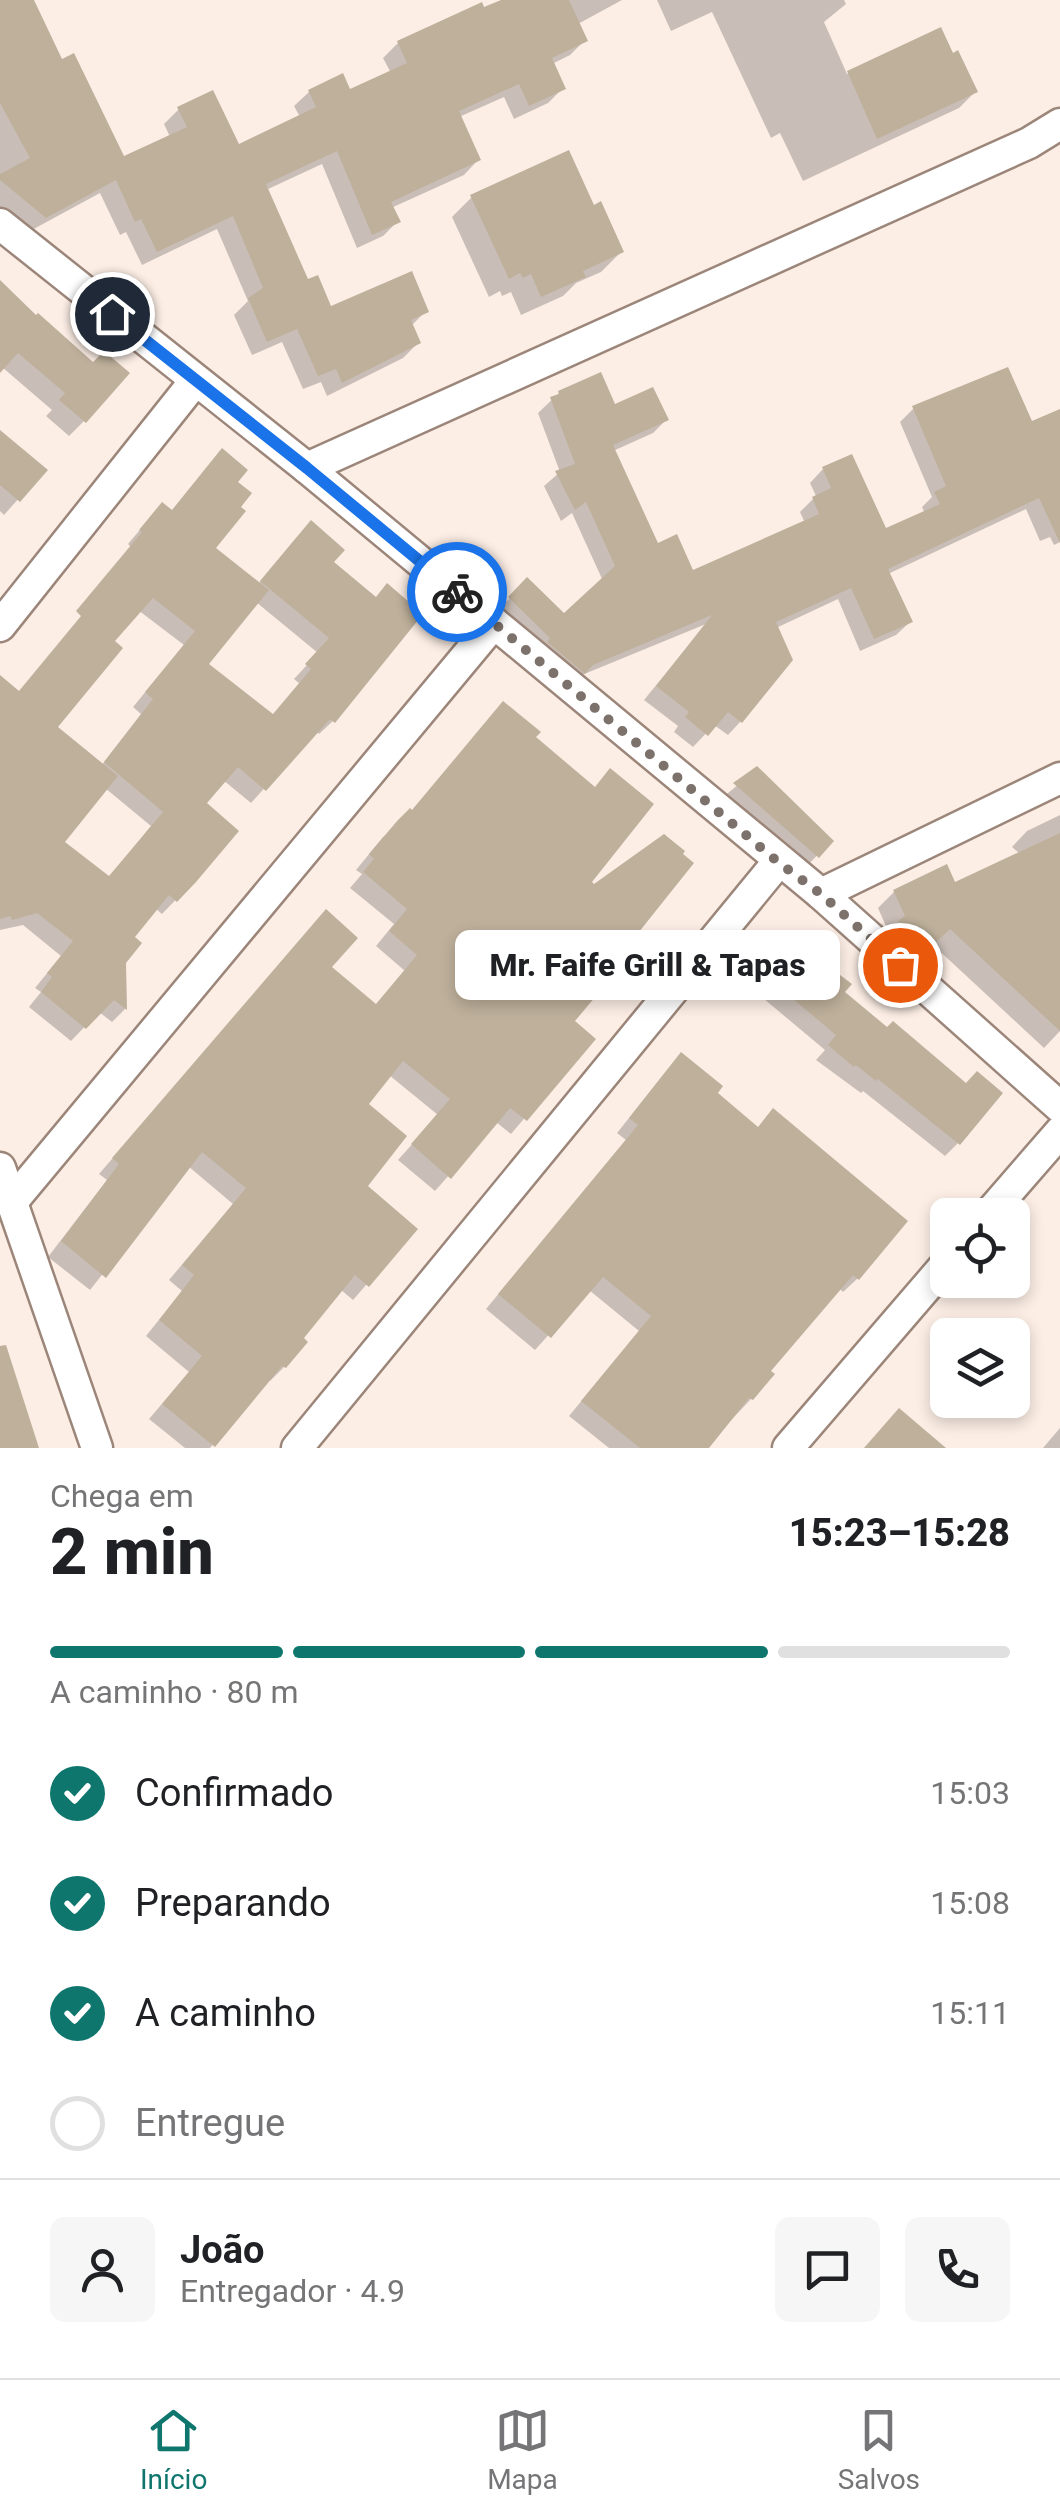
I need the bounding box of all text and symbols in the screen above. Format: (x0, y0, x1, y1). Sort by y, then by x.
pin (70, 272, 155, 357)
icon: home (85, 287, 140, 342)
courier (407, 542, 507, 642)
icon: bike (430, 565, 485, 620)
pin (858, 923, 943, 1008)
callout: Mr. Faife Grill & Tapas (455, 930, 840, 1000)
icon: bag (873, 938, 928, 993)
text: Mr. Faife Grill & Tapas (489, 946, 806, 984)
map controls (930, 1198, 1030, 1418)
button: locate (930, 1198, 1030, 1298)
button: layers (930, 1318, 1030, 1418)
text: Chega em (50, 1477, 194, 1515)
text: 15:23–15:28 (789, 1511, 1010, 1555)
text: 2 min (50, 1514, 214, 1590)
text: A caminho · 80 m (50, 1673, 299, 1711)
icon: check (50, 1766, 105, 1821)
text: Confirmado (135, 1771, 333, 1815)
text: 15:03 (930, 1774, 1010, 1812)
icon: check (50, 1876, 105, 1931)
text: Preparando (135, 1881, 331, 1925)
text: 15:08 (930, 1884, 1010, 1922)
icon: check (50, 1986, 105, 2041)
text: A caminho (135, 1991, 316, 2035)
text: 15:11 (930, 1994, 1010, 2032)
text: Entregue (135, 2101, 285, 2145)
button: person (50, 2217, 155, 2322)
button: chat (775, 2217, 880, 2322)
button: phone (905, 2217, 1010, 2322)
text: João (180, 2228, 264, 2272)
text: Entregador · 4.9 (180, 2272, 405, 2310)
tab: Início (140, 2403, 207, 2496)
tab: Mapa (487, 2403, 558, 2496)
tab: Salvos (838, 2403, 920, 2496)

